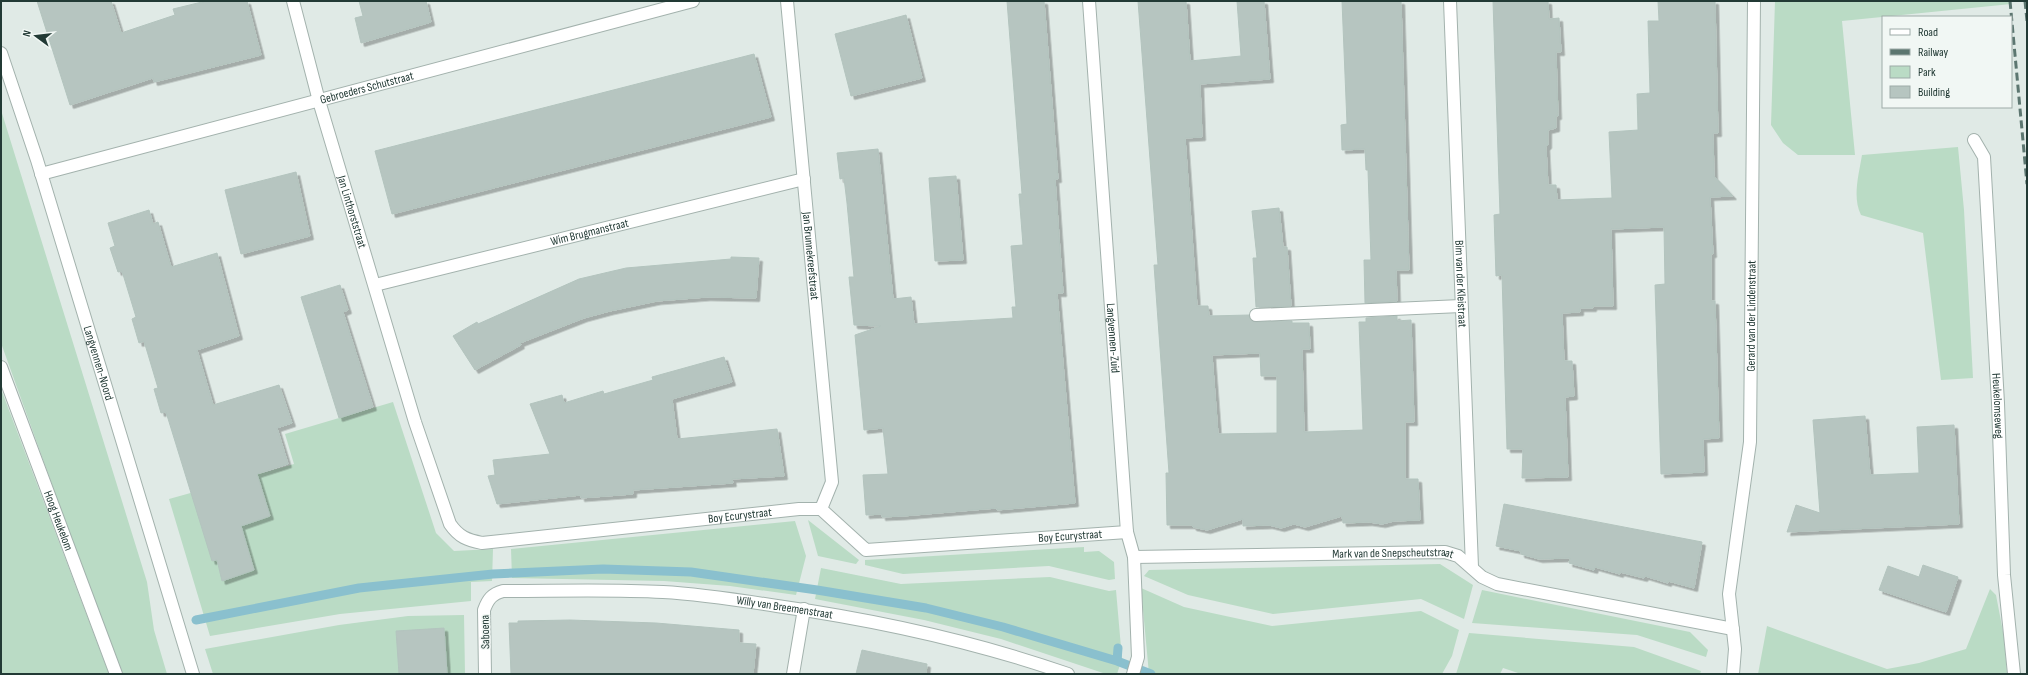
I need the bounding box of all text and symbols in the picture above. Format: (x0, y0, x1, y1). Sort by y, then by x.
north arrow (16, 16, 56, 56)
legend (1882, 16, 2012, 108)
text: Road (1918, 25, 1938, 40)
text: N (20, 29, 34, 38)
text: Railway (1918, 45, 1949, 60)
text: Park (1918, 65, 1936, 80)
street label: Gebroeders Schutstraat (318, 68, 416, 108)
text: Building (1918, 85, 1950, 100)
street label: Jan Linthorststraat (333, 173, 370, 250)
street label: Jan Brunnekreefstraat (799, 210, 822, 301)
street label: Wim Brugmanstraat (549, 216, 631, 249)
street label: Bim van der Kleistraat (1451, 240, 1470, 328)
street label: Gerard van der Lindenstraat (1744, 260, 1760, 372)
street label: Langvennen-Zuid (1103, 303, 1123, 374)
street label: Langvennen-Noord (80, 324, 117, 402)
street label: Heukelomseweg (1988, 373, 2006, 439)
street label: Hoog Heukelom (40, 489, 76, 553)
street label: Boy Ecurystraat (707, 505, 773, 527)
street label: Boy Ecurystraat (1038, 527, 1103, 546)
street label: Mark van de Snepscheutstraat (1332, 545, 1456, 562)
street label: Willy van Breemenstraat (735, 593, 834, 623)
street label: Saboena (478, 614, 493, 649)

